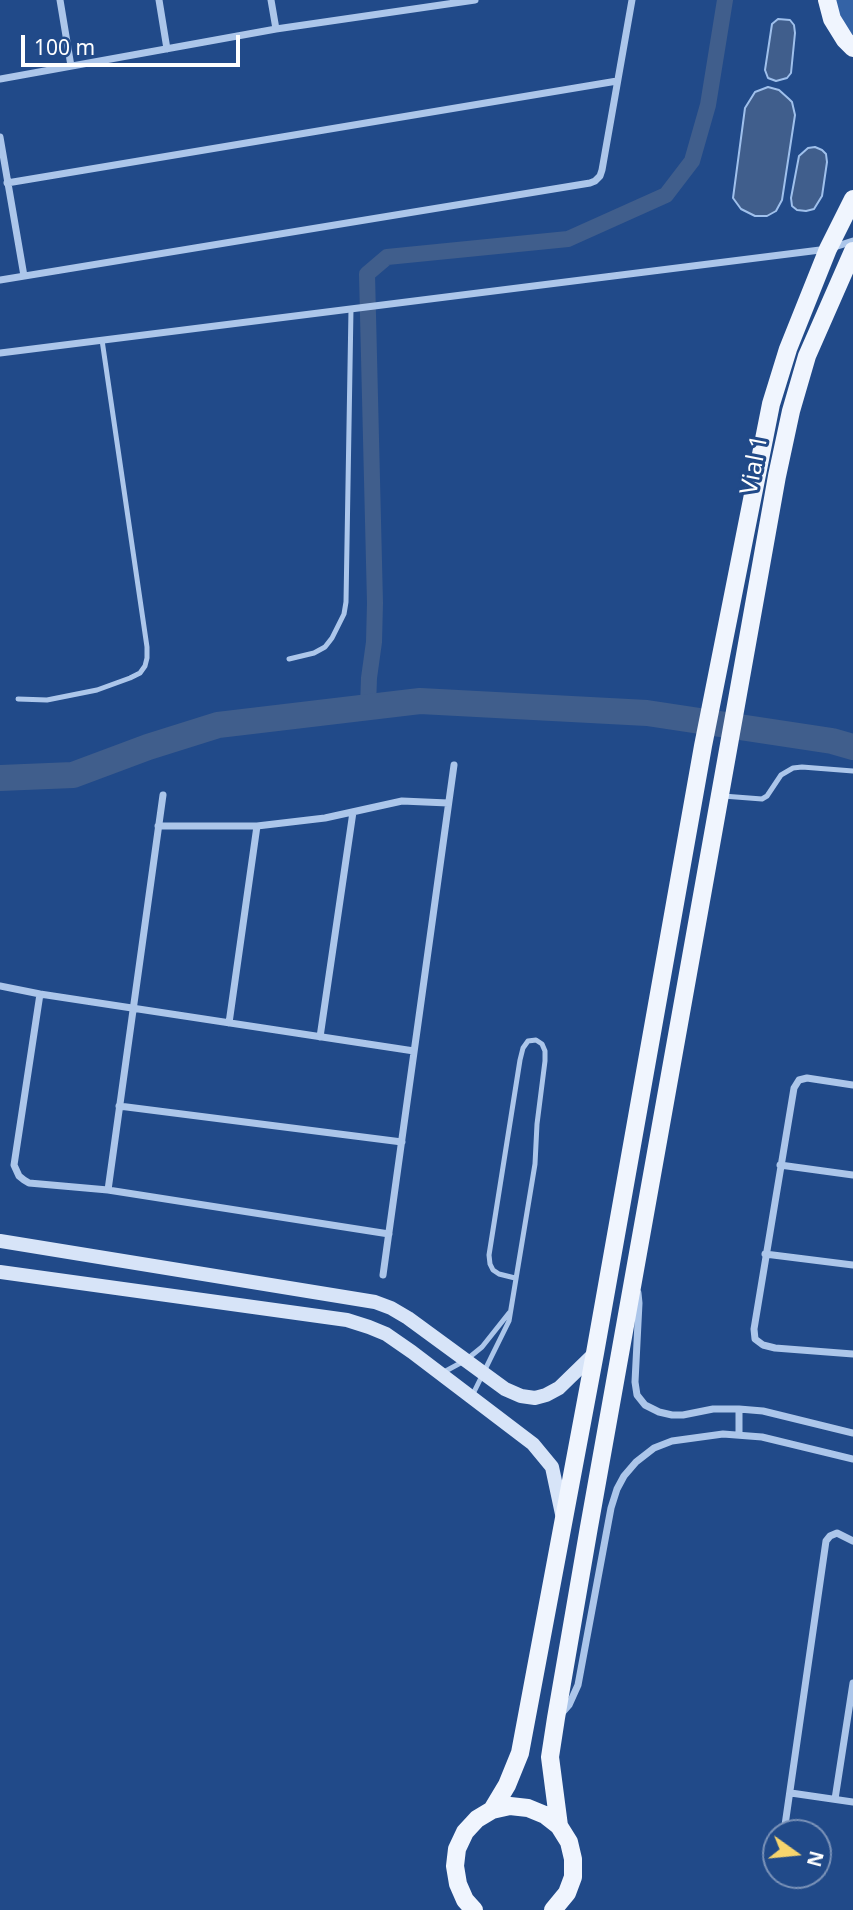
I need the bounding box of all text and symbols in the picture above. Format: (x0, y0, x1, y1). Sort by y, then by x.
scale bar (24, 21, 243, 65)
text: 100 m (34, 33, 95, 61)
street label: Vial 1 (735, 433, 775, 497)
north arrow (762, 1819, 832, 1889)
text: N (801, 1848, 830, 1870)

